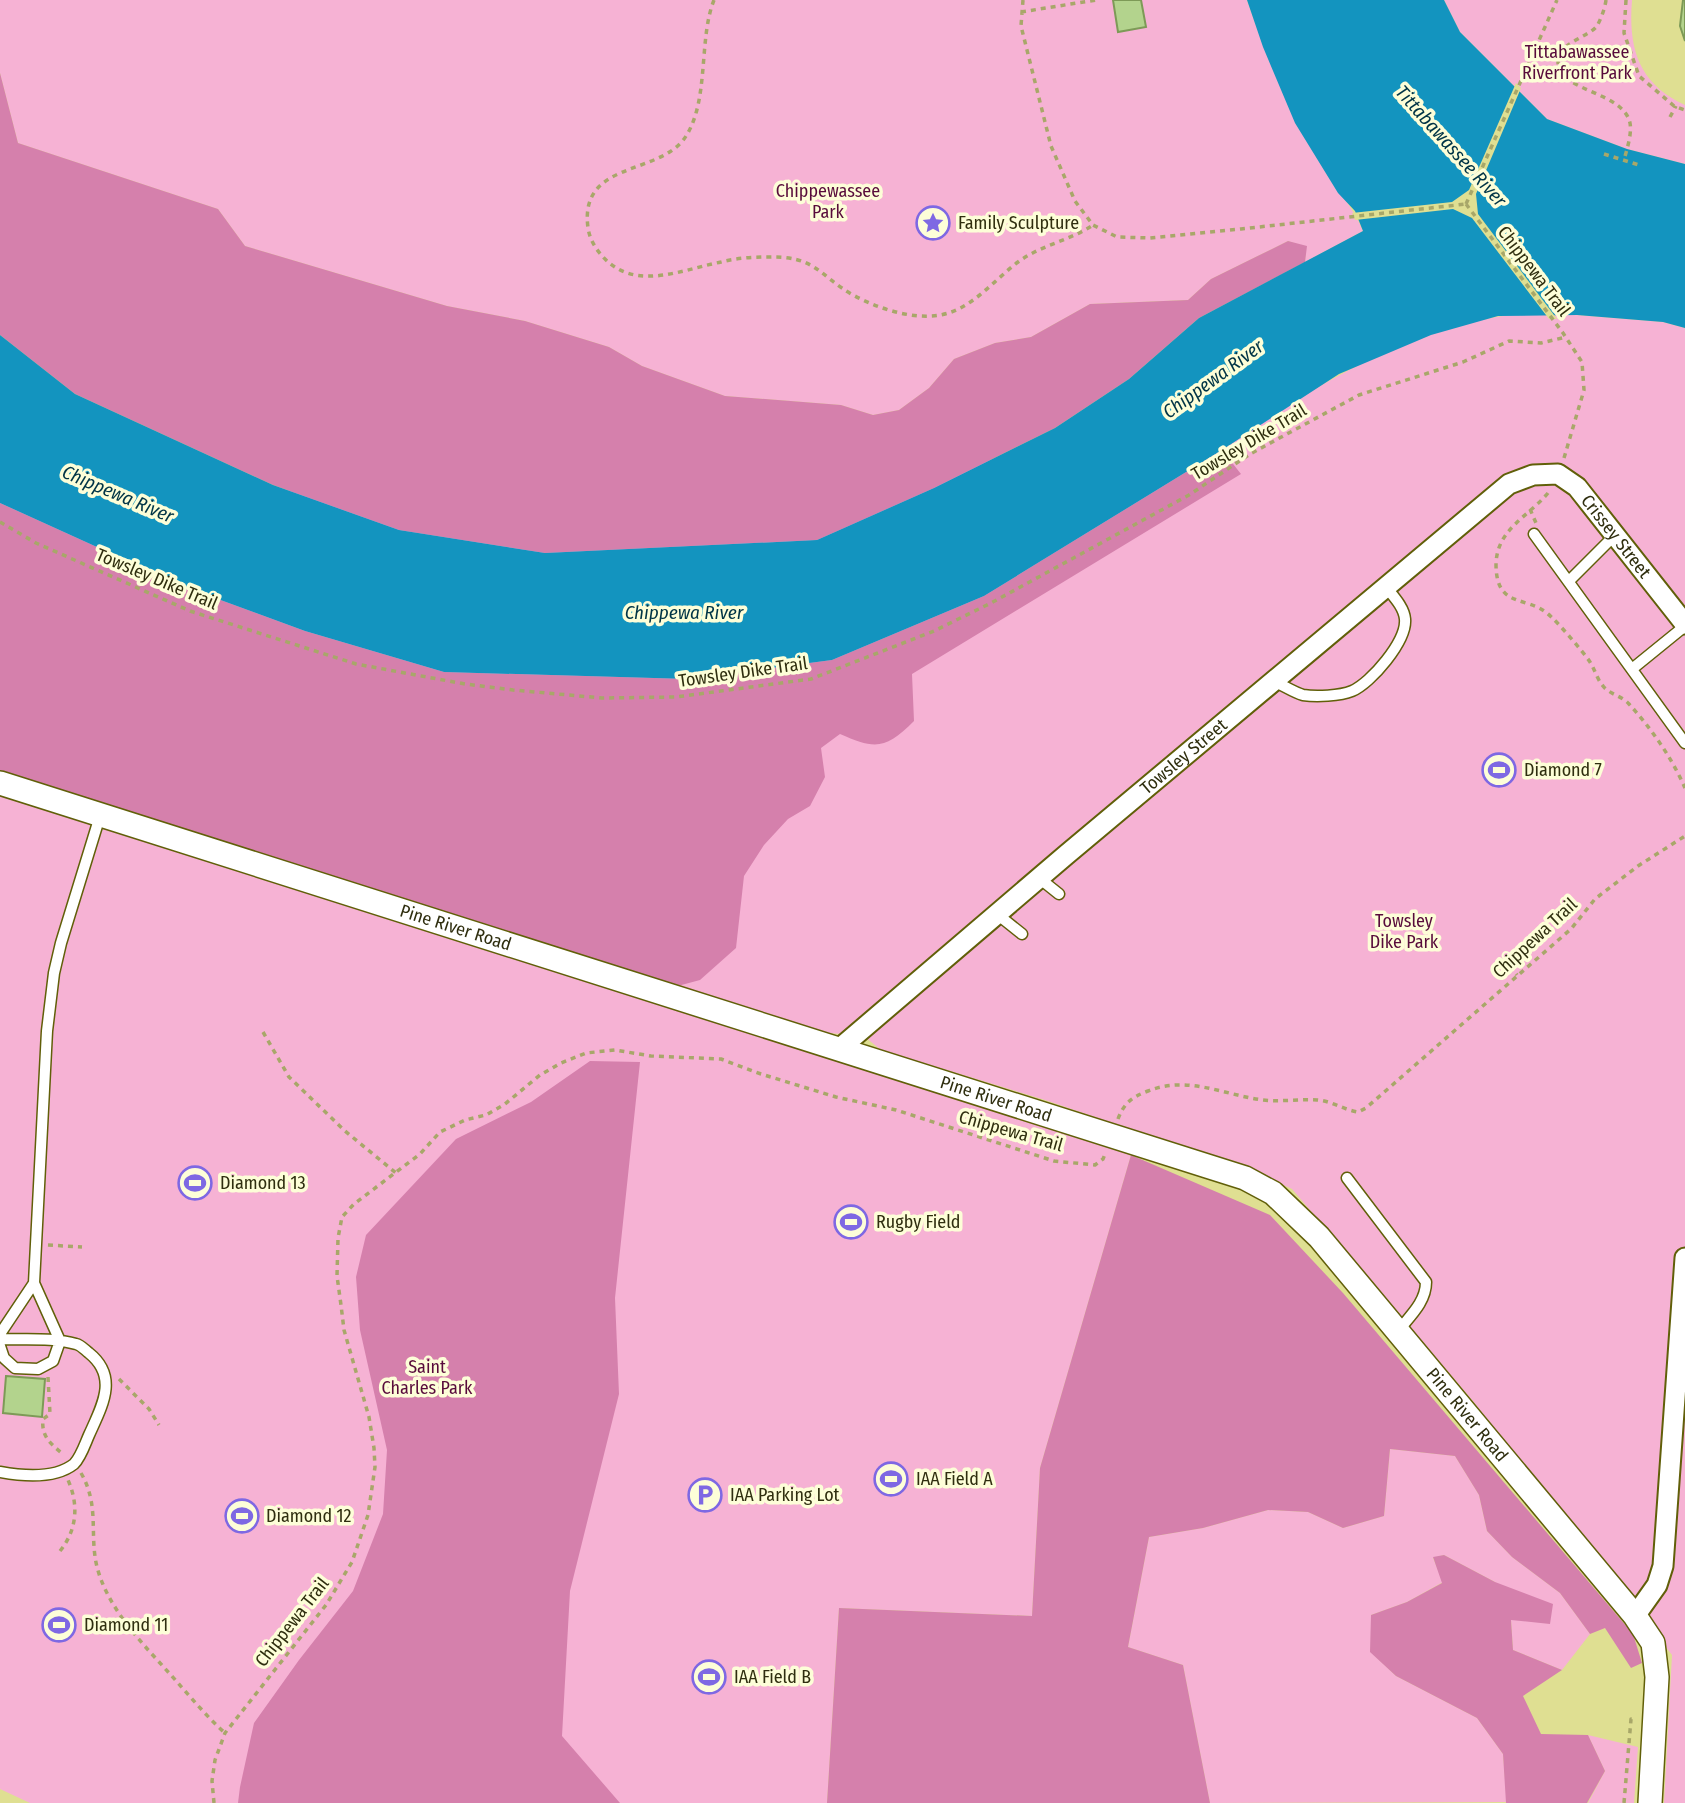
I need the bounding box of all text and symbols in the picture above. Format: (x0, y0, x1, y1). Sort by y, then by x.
park label: Tittabawassee Riverfront Park (1522, 41, 1632, 84)
water label: Tittabawassee River (1391, 81, 1512, 212)
park label: Chippewassee Park (776, 180, 880, 223)
place icon: Family Sculpture (914, 204, 952, 242)
place label: Family Sculpture (958, 212, 1079, 234)
street label: Chippewa Trail (1493, 222, 1575, 321)
water label: Chippewa River (1158, 334, 1269, 423)
street label: Towsley Dike Trail (1188, 399, 1311, 485)
water label: Chippewa River (59, 460, 178, 528)
street label: Crissey Street (1576, 490, 1656, 583)
street label: Towsley Dike Trail (93, 543, 221, 615)
water label: Chippewa River (625, 601, 745, 624)
street label: Towsley Dike Trail (677, 652, 809, 692)
street label: Towsley Street (1136, 714, 1232, 799)
sports icon: Diamond 7 (1480, 751, 1518, 789)
place label: Diamond 7 (1524, 759, 1602, 781)
street label: Chippewa Trail (1488, 893, 1582, 983)
street label: Pine River Road (397, 900, 514, 956)
park label: Towsley Dike Park (1370, 910, 1439, 953)
street label: Pine River Road (938, 1071, 1055, 1127)
street label: Chippewa Trail (956, 1106, 1066, 1156)
sports icon: Diamond 13 (176, 1164, 214, 1202)
place label: Diamond 13 (220, 1172, 306, 1194)
sports icon: Rugby Field (832, 1203, 870, 1241)
place label: Rugby Field (876, 1211, 961, 1233)
park label: Saint Charles Park (382, 1356, 473, 1399)
street label: Pine River Road (1422, 1363, 1513, 1466)
sports icon: IAA Field A (872, 1460, 910, 1498)
place label: IAA Field A (916, 1468, 993, 1490)
parking icon: IAA Parking Lot (686, 1476, 724, 1514)
place label: IAA Parking Lot (730, 1484, 840, 1506)
sports icon: Diamond 12 (223, 1497, 261, 1535)
place label: Diamond 12 (266, 1505, 352, 1527)
street label: Chippewa Trail (250, 1573, 334, 1671)
sports icon: Diamond 11 (40, 1606, 78, 1644)
place label: Diamond 11 (84, 1614, 168, 1636)
sports icon: IAA Field B (690, 1658, 728, 1696)
place label: IAA Field B (734, 1666, 811, 1688)

